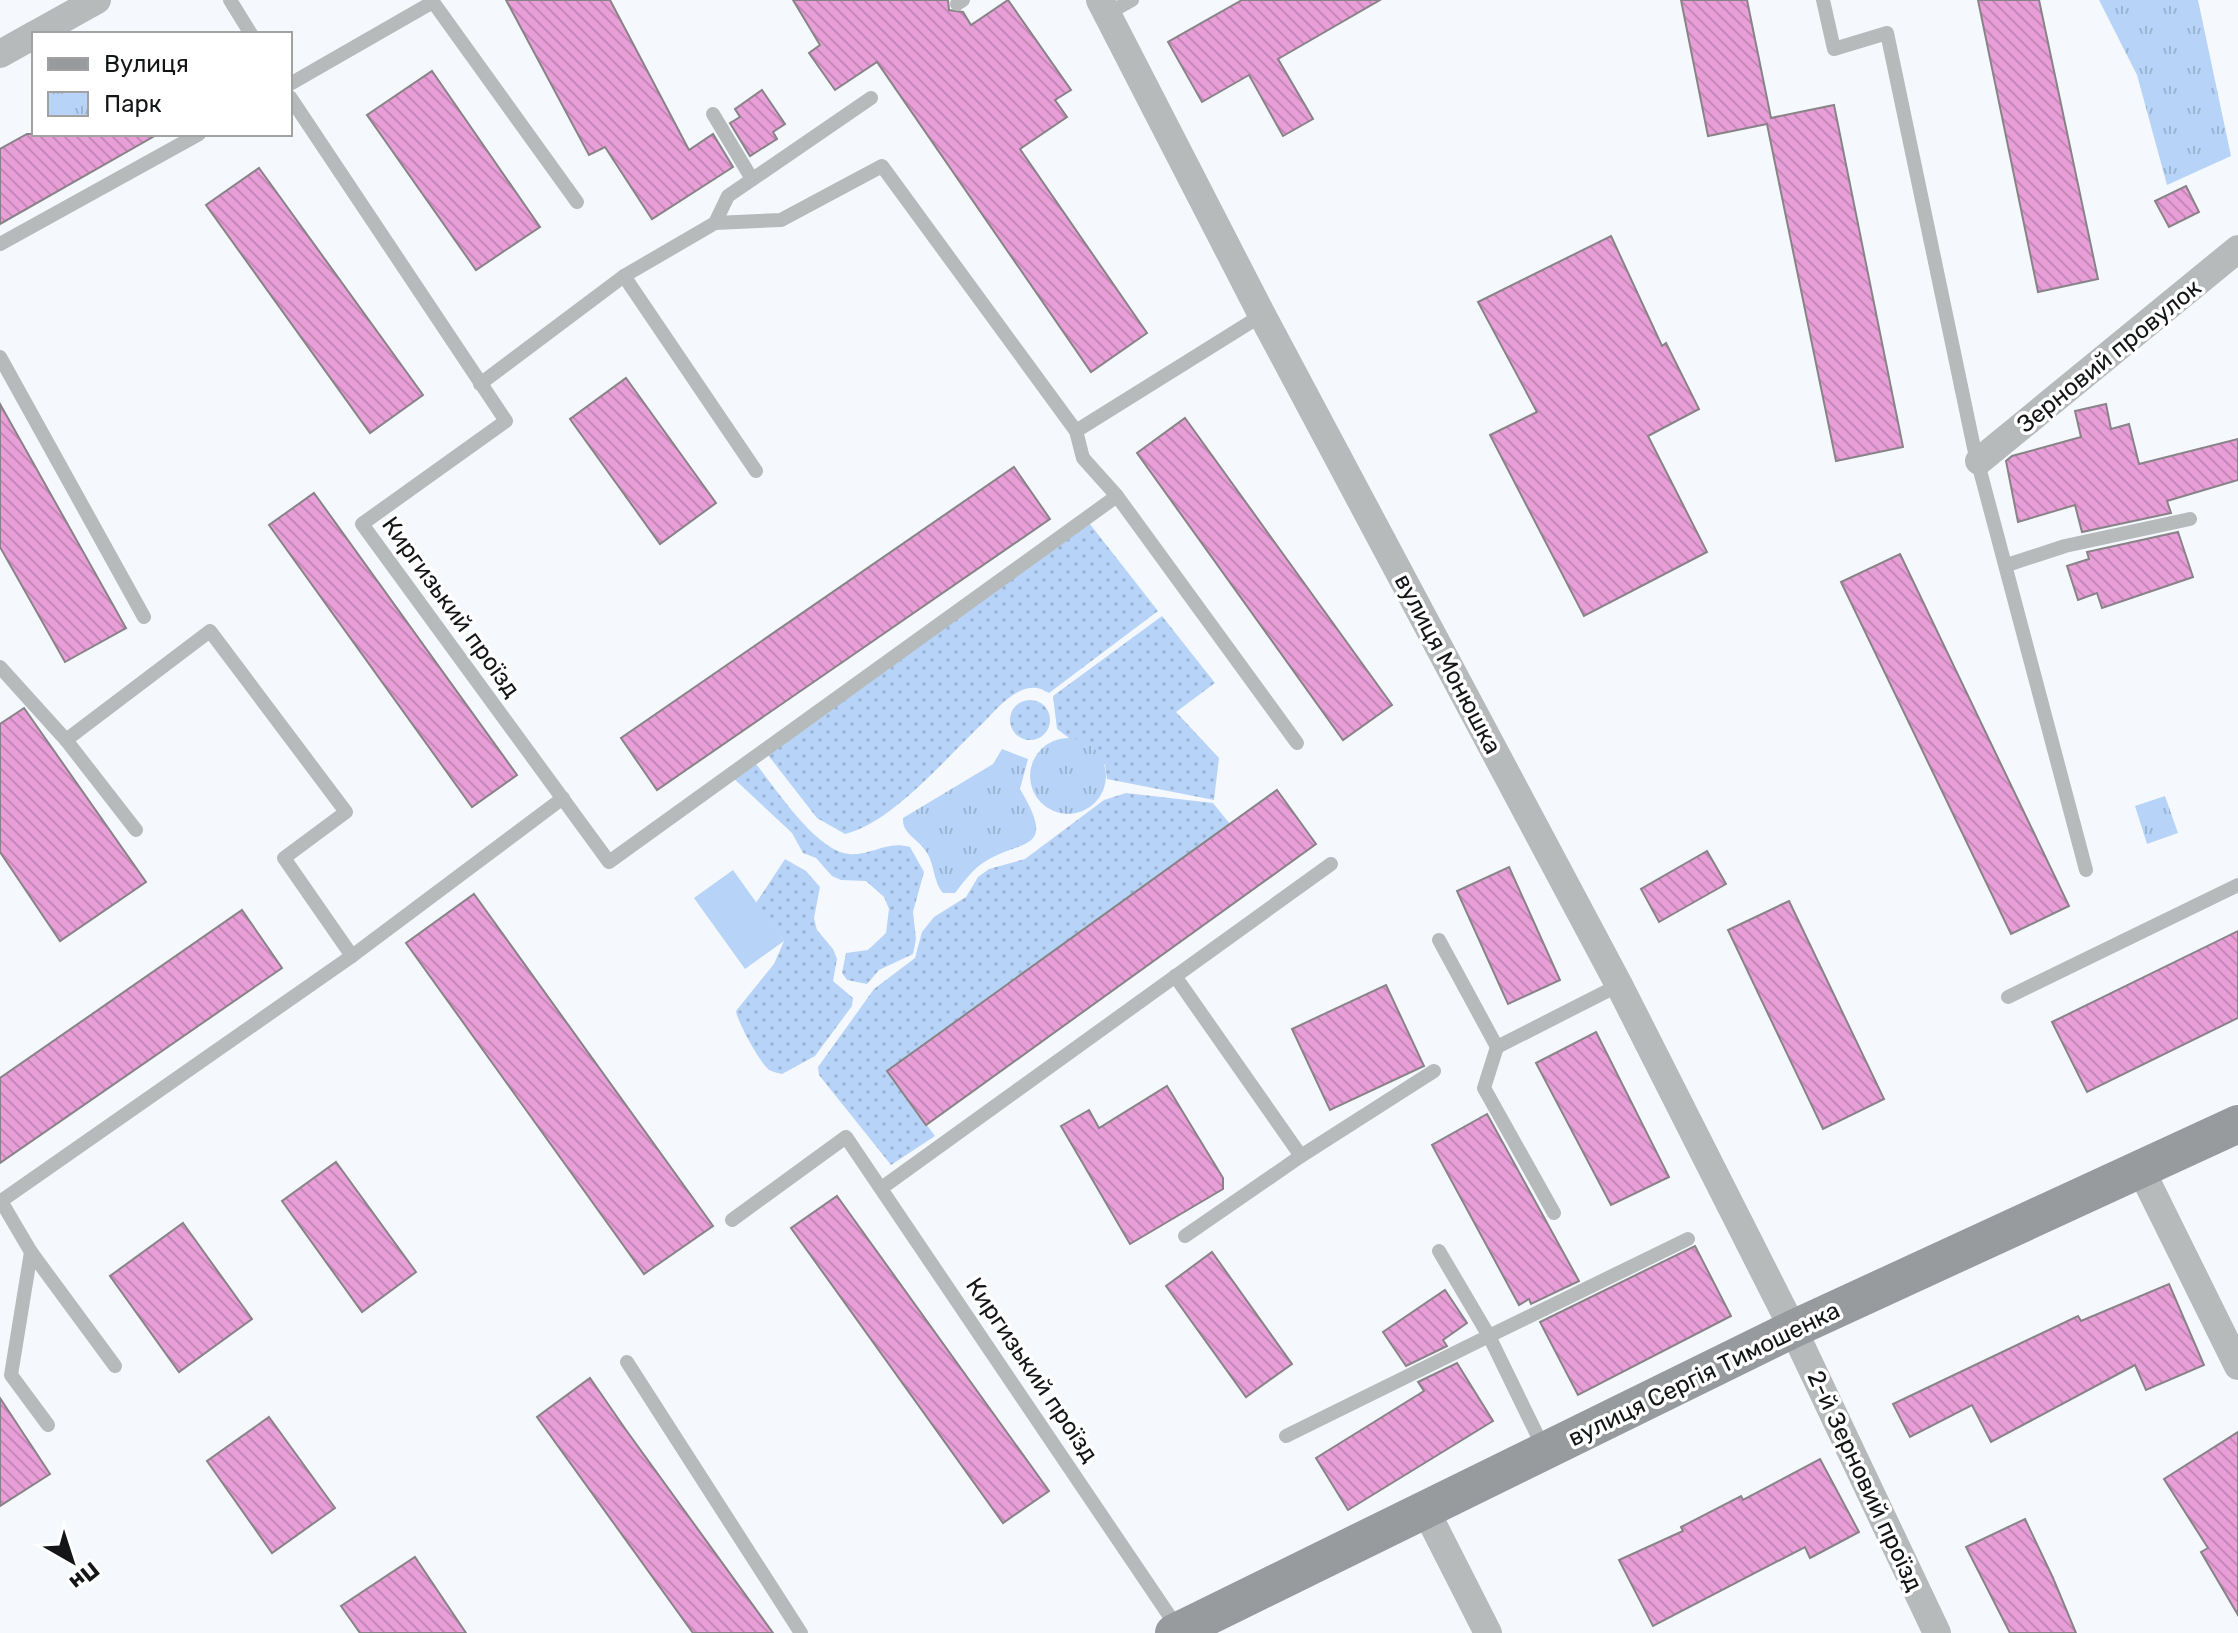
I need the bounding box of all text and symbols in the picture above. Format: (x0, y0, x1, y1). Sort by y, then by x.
legend (32, 32, 292, 136)
text: Вулиця (104, 50, 189, 78)
text: Парк (104, 90, 162, 118)
street label: Зерновий провулок (2011, 273, 2207, 439)
street label: Киргизький проїзд (376, 511, 526, 703)
street label: вулиця Монюшка (1389, 569, 1507, 759)
street label: Киргизький проїзд (960, 1273, 1104, 1467)
street label: вулиця Сергія Тимошенка (1564, 1296, 1844, 1452)
street label: 2-й Зерновий проїзд (1802, 1366, 1928, 1596)
north arrow (32, 1521, 112, 1601)
text: Пн (64, 1556, 105, 1596)

